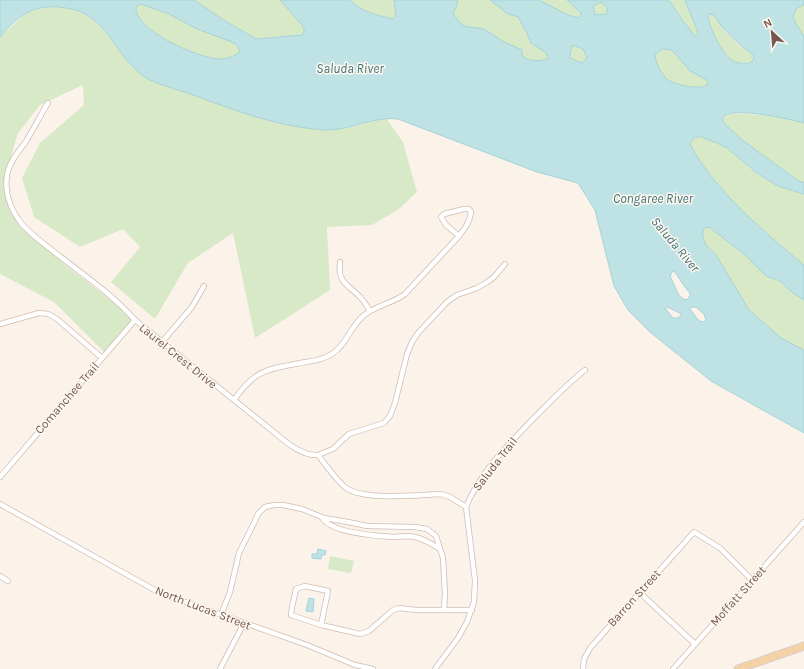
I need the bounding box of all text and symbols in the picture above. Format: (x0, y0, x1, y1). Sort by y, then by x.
north arrow (752, 12, 792, 52)
text: N (761, 16, 774, 31)
water label: Saluda River (316, 61, 384, 76)
water label: Congaree River (613, 191, 694, 206)
water label: Saluda River (648, 214, 703, 275)
street label: Laurel Crest Drive (136, 320, 220, 392)
street label: Comanchee Trail (32, 359, 102, 437)
street label: Saluda Trail (470, 434, 520, 494)
street label: Moffatt Street (707, 563, 769, 629)
street label: Barron Street (605, 566, 664, 630)
street label: North Lucas Street (153, 583, 253, 633)

